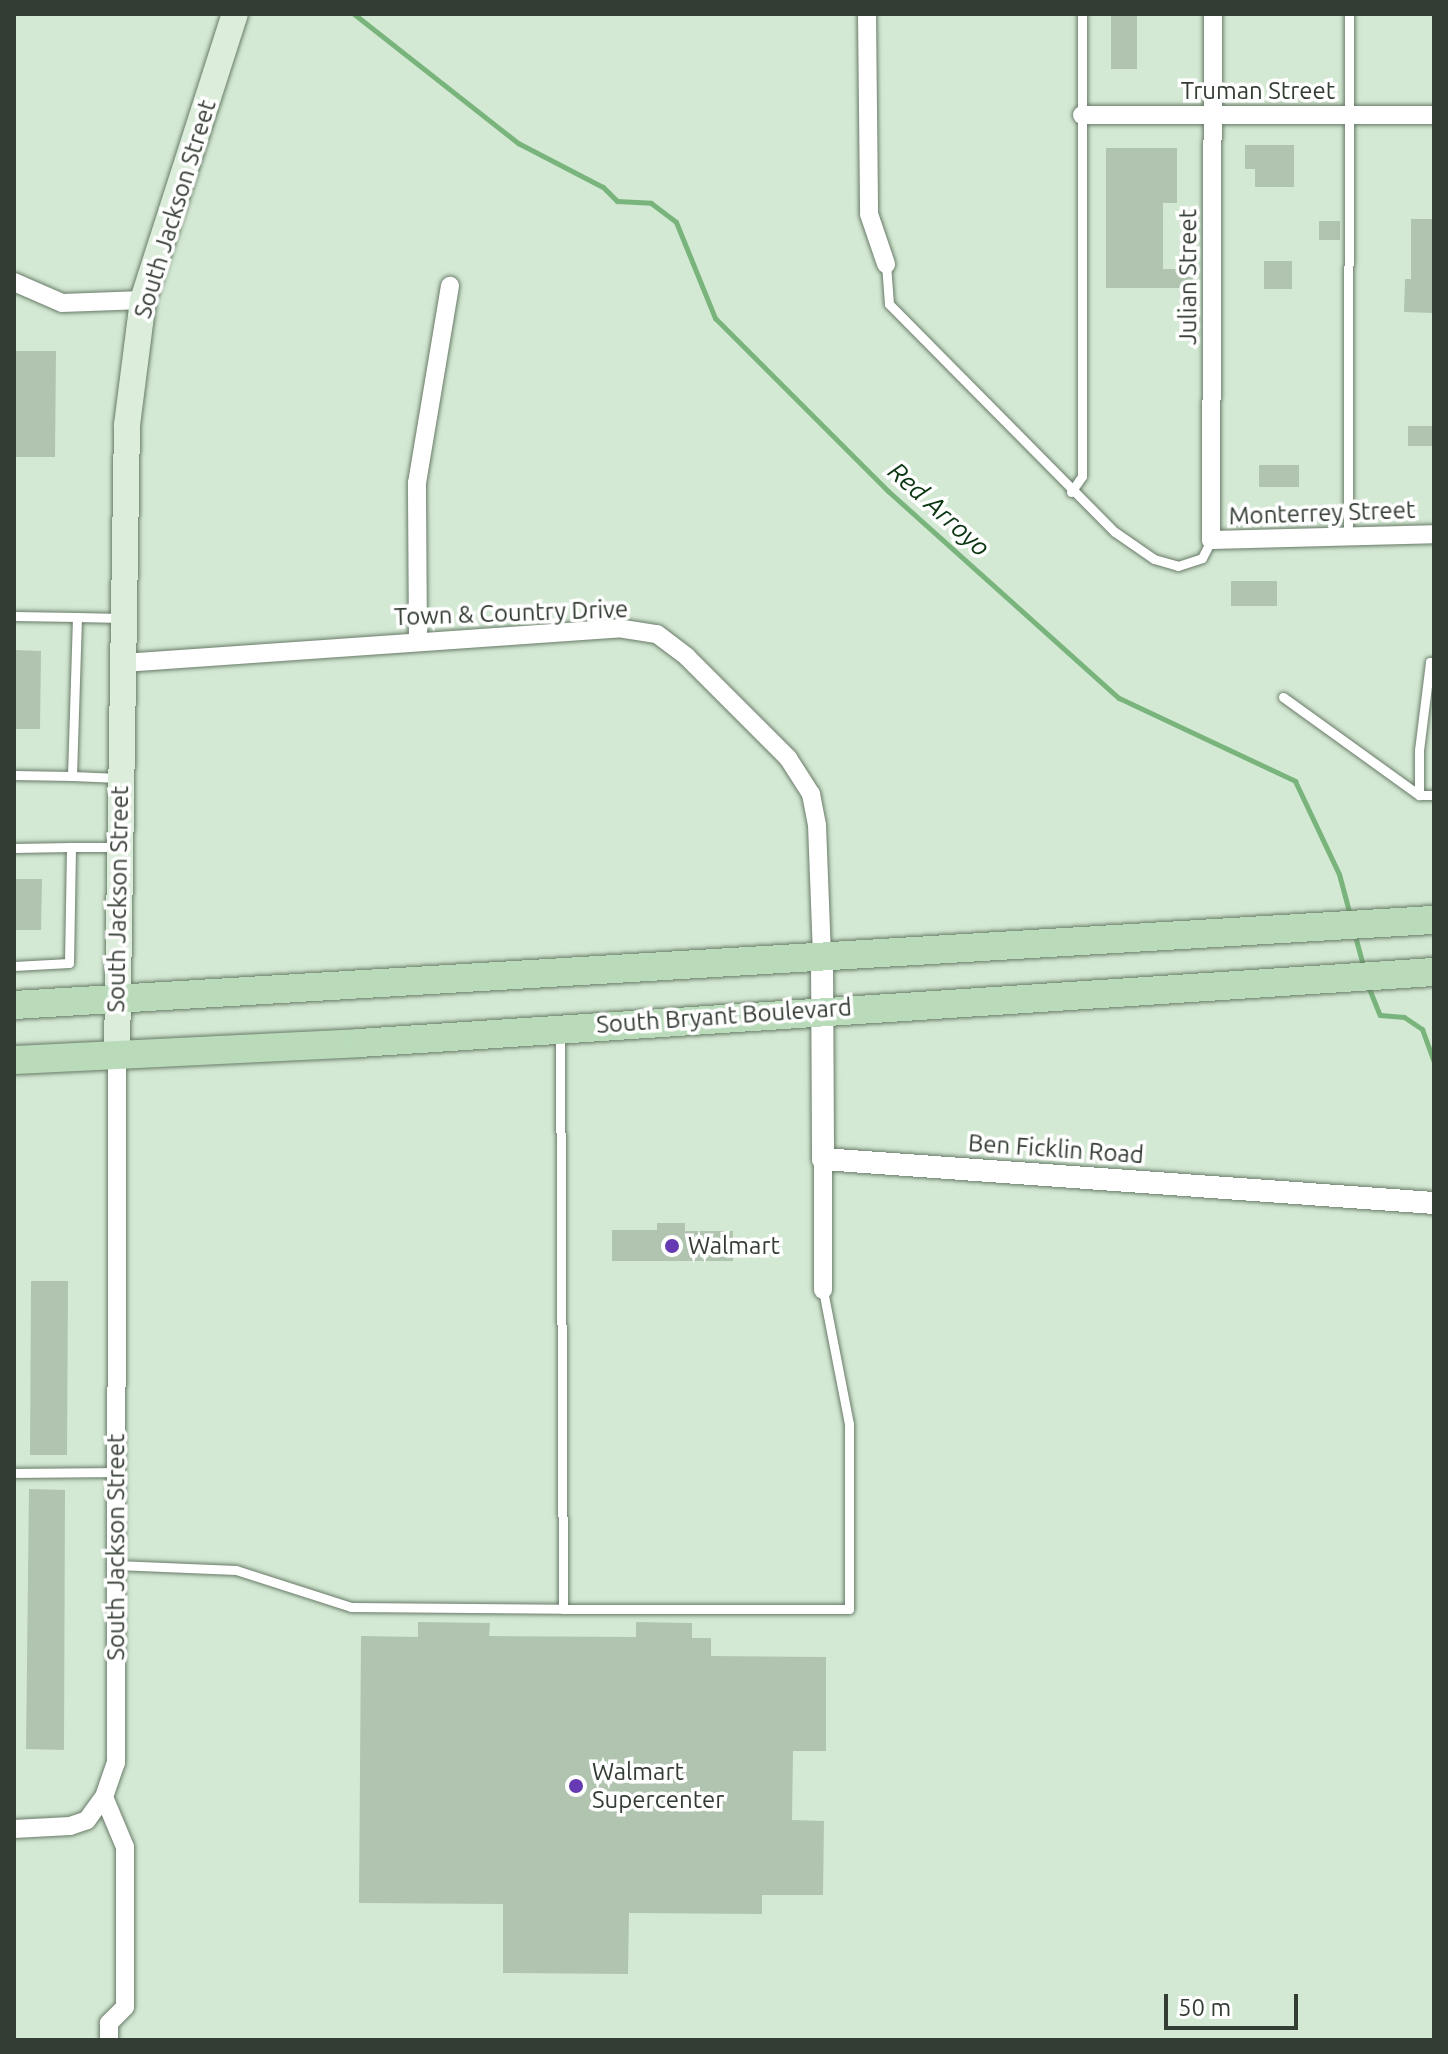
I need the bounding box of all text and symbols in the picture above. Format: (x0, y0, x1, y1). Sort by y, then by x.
street label: Truman Street (1181, 77, 1335, 105)
street label: South Jackson Street (128, 96, 222, 322)
street label: Julian Street (1174, 209, 1202, 345)
water label: Red Arroyo (882, 455, 996, 563)
street label: Monterrey Street (1228, 495, 1416, 531)
street label: Town & Country Drive (393, 595, 629, 631)
street label: South Jackson Street (102, 785, 134, 1013)
street label: South Bryant Boulevard (595, 993, 853, 1039)
street label: Ben Ficklin Road (967, 1128, 1145, 1170)
place label: Walmart (688, 1232, 780, 1260)
marker: Walmart (663, 1237, 681, 1255)
street label: South Jackson Street (102, 1433, 130, 1661)
place label: Walmart Supercenter (592, 1758, 724, 1814)
marker: Walmart Supercenter (567, 1777, 585, 1795)
scale bar (1168, 1978, 1302, 2028)
text: 50 m (1178, 1994, 1231, 2021)

